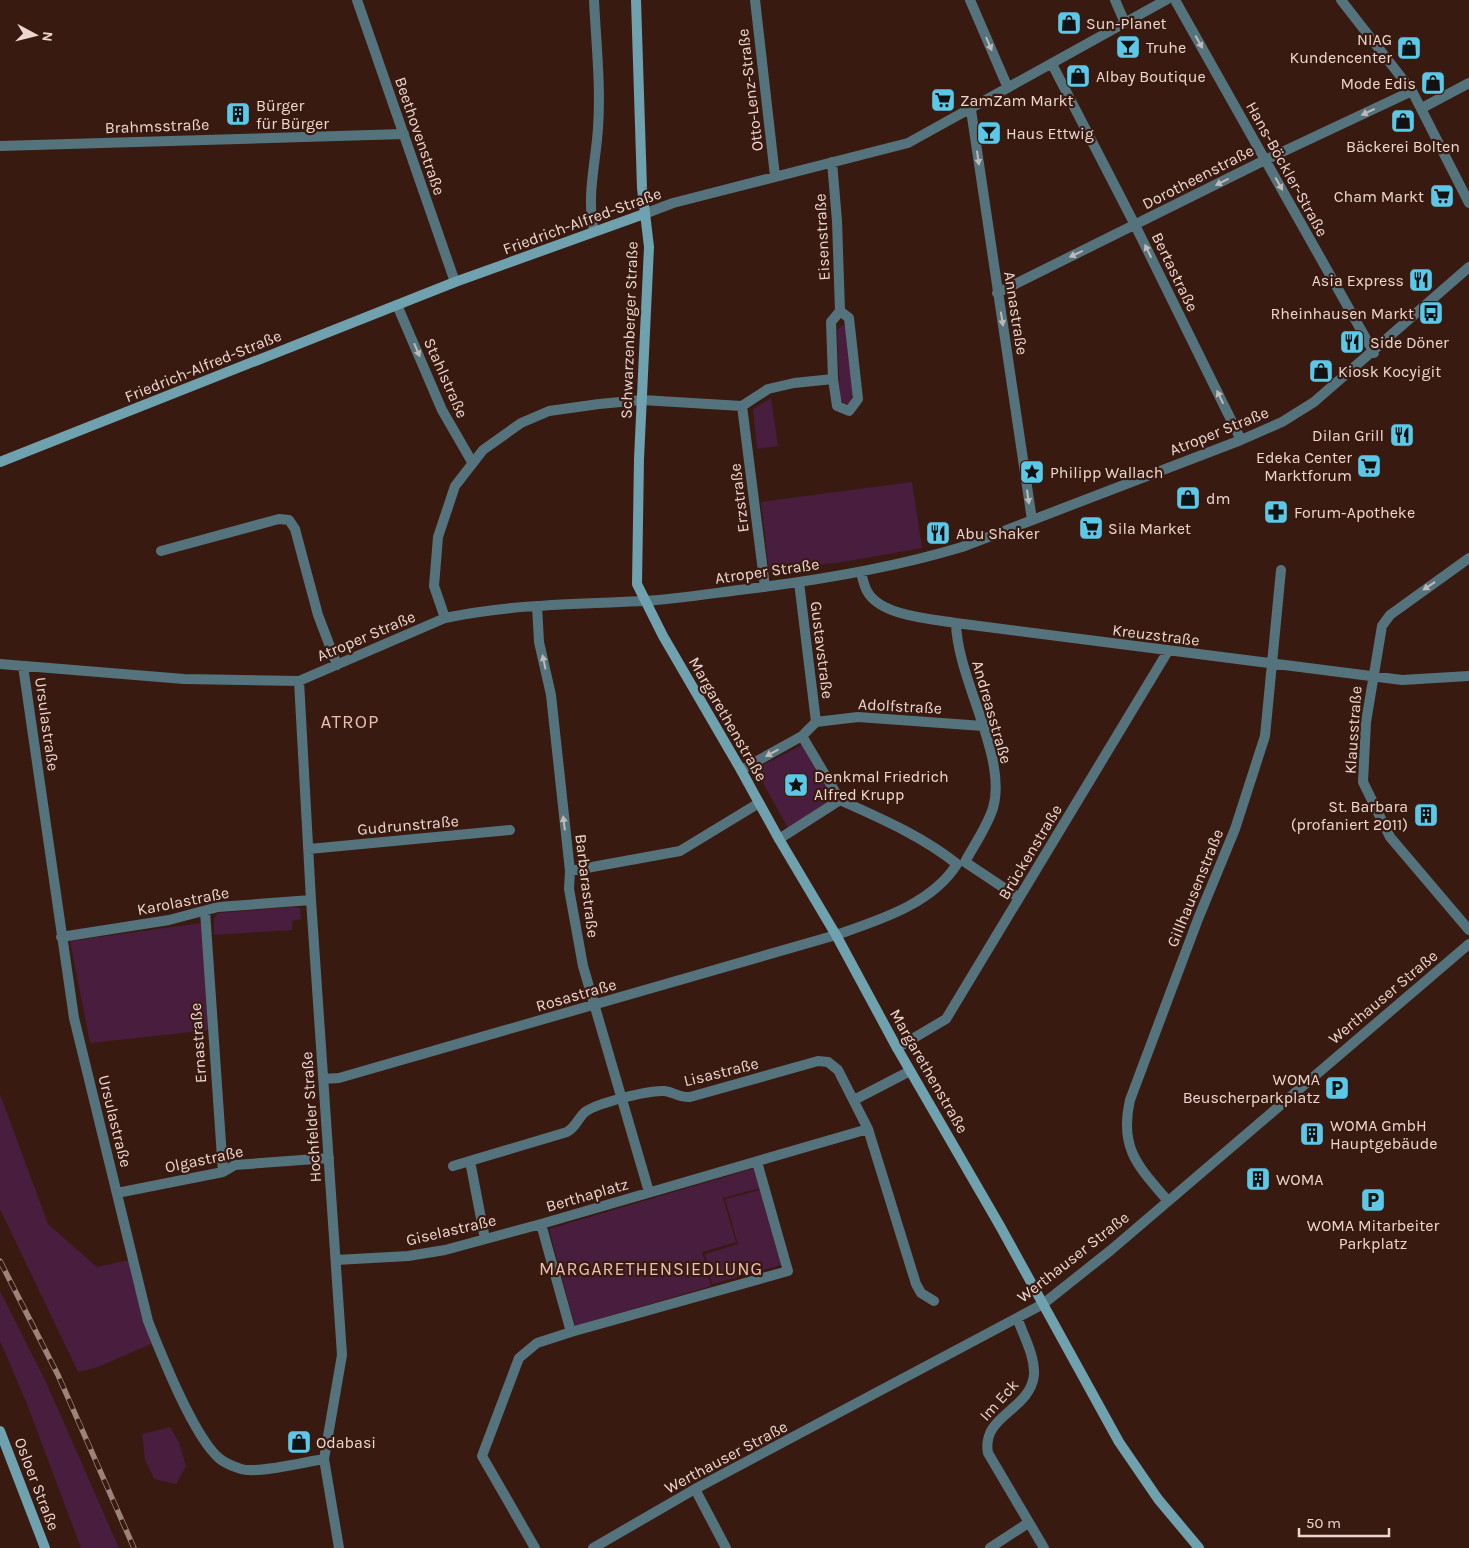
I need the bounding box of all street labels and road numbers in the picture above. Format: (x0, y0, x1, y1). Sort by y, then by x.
street label: Otto-Lenz-Straße (733, 28, 767, 152)
street label: Beethovenstraße (391, 74, 449, 198)
street label: Hans-Böckler-Straße (1242, 98, 1332, 240)
street label: Brahmsstraße (104, 115, 210, 137)
street label: Dorotheenstraße (1139, 141, 1257, 213)
street label: Friedrich-Alfred-Straße (500, 183, 664, 259)
street label: Eisenstraße (810, 193, 834, 281)
street label: Bertastraße (1148, 229, 1202, 315)
street label: Schwarzenberger Straße (616, 241, 642, 419)
street label: Annastraße (1000, 270, 1032, 356)
street label: Friedrich-Alfred-Straße (122, 326, 284, 406)
street label: Stahlstraße (420, 335, 472, 421)
street label: Atroper Straße (1167, 402, 1271, 460)
street label: Erzstraße (725, 462, 753, 534)
street label: Atroper Straße (714, 554, 820, 588)
street label: Gustavstraße (807, 600, 837, 700)
street label: Atroper Straße (314, 607, 418, 665)
street label: Kreuzstraße (1111, 620, 1201, 650)
street label: Margarethenstraße (685, 653, 771, 785)
street label: Andreasstraße (968, 658, 1016, 766)
street label: Ursulastraße (31, 676, 63, 772)
street label: Klausstraße (1340, 685, 1366, 775)
street label: Adolfstraße (858, 694, 942, 718)
street label: Brückenstraße (994, 801, 1066, 903)
street label: Gudrunstraße (357, 811, 459, 839)
street label: Gillhausenstraße (1163, 826, 1227, 950)
street label: Barbarastraße (571, 833, 603, 939)
street label: Karolastraße (135, 883, 231, 919)
street label: Werthauser Straße (1325, 946, 1441, 1048)
street label: Rosastraße (534, 974, 618, 1016)
street label: Ernastraße (186, 1002, 210, 1084)
street label: Margarethenstraße (886, 1005, 972, 1137)
street label: Hochfelder Straße (297, 1051, 325, 1183)
street label: Lisastraße (682, 1054, 760, 1090)
street label: Ursulastraße (94, 1073, 136, 1169)
street label: Olgastraße (163, 1141, 245, 1177)
street label: Berthaplatz (544, 1174, 630, 1216)
street label: Werthauser Straße (1013, 1207, 1133, 1307)
street label: Giselastraße (404, 1210, 498, 1250)
street label: Im Eck (975, 1375, 1023, 1425)
street label: Werthauser Straße (661, 1417, 791, 1497)
street label: Osloer Straße (11, 1435, 63, 1533)

